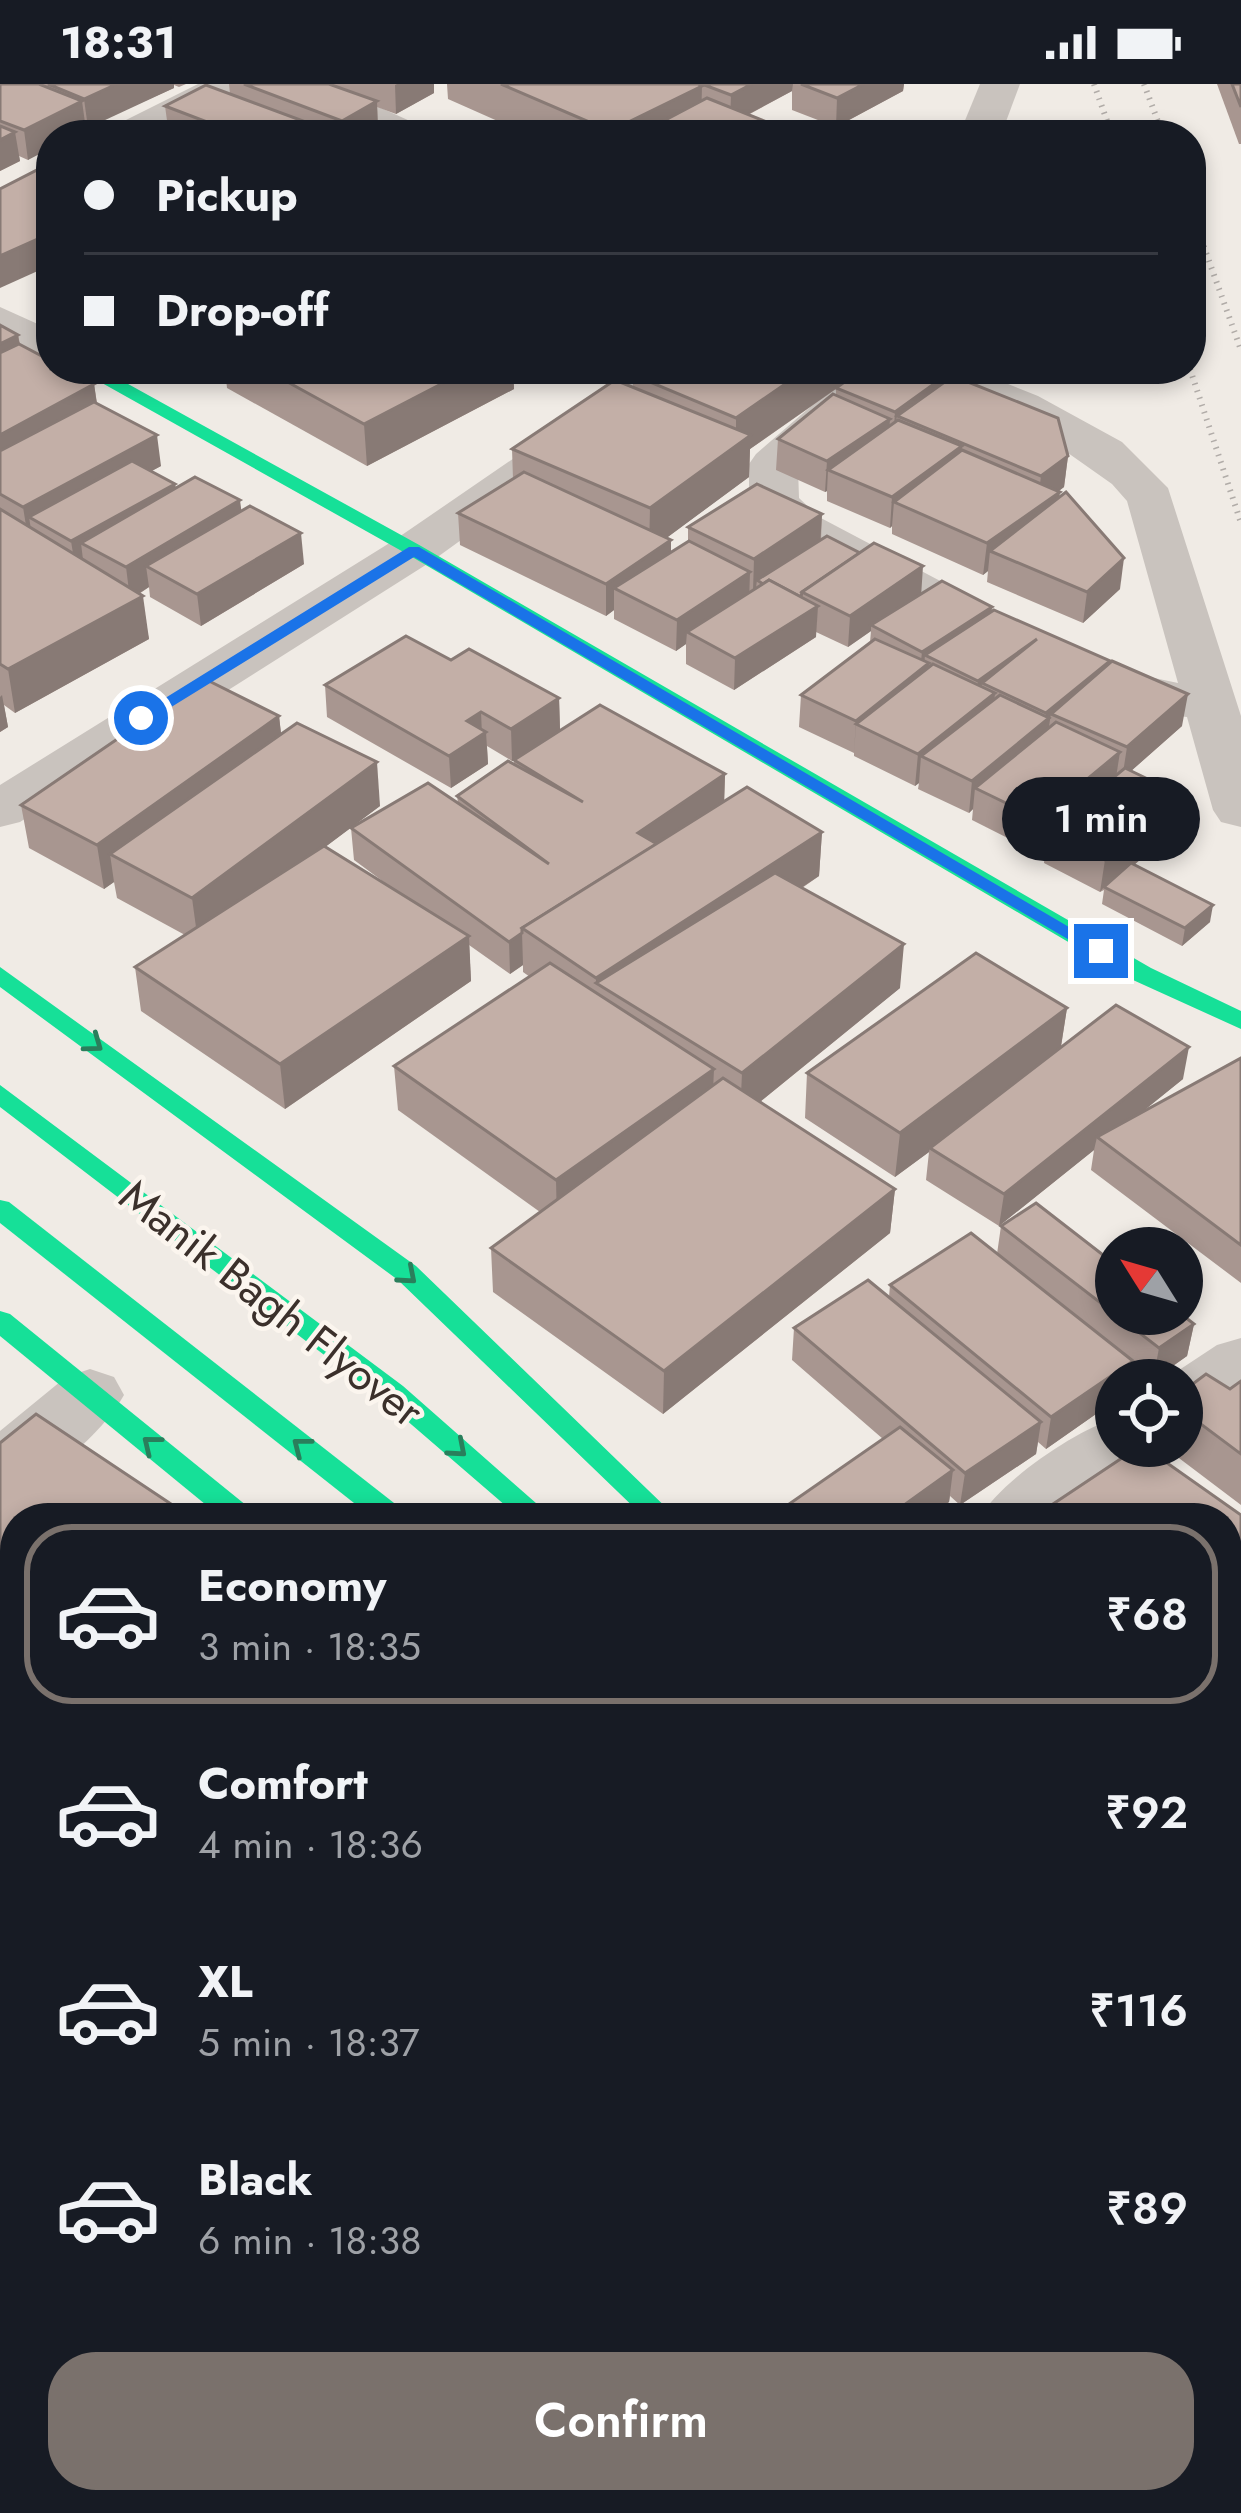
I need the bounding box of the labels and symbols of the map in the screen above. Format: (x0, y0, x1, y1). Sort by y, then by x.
route start (114, 691, 168, 745)
callout: 1 min (1002, 777, 1200, 861)
route end (1074, 924, 1128, 978)
one-way arrow (81, 1030, 102, 1052)
street label: Manik Bagh Flyover (106, 1164, 438, 1443)
north arrow (1095, 1227, 1203, 1335)
one-way arrow (394, 1262, 416, 1284)
one-way arrow (444, 1434, 466, 1456)
one-way arrow (143, 1437, 165, 1459)
one-way arrow (292, 1439, 314, 1460)

